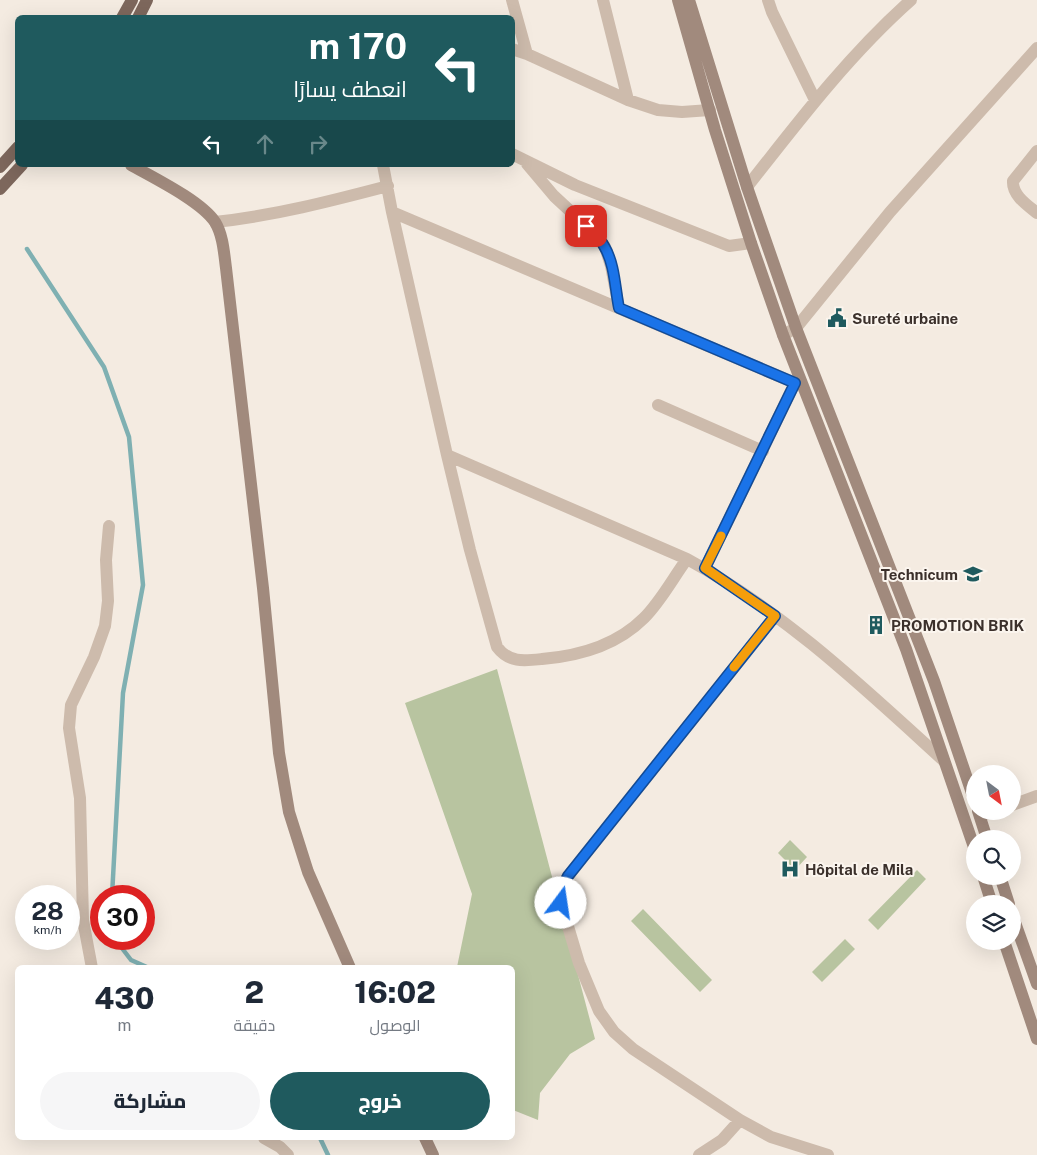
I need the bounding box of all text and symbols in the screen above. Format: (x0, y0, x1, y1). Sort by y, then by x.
text: 170 m (309, 26, 407, 67)
icon: left (425, 35, 490, 100)
text: انعطف يسارًا (293, 76, 407, 102)
icon: left (198, 130, 226, 158)
icon: ahead (251, 130, 279, 158)
icon: right (304, 130, 332, 158)
pin (565, 205, 607, 247)
icon: arrive (572, 212, 600, 240)
public building icon: Sureté urbaine (826, 307, 848, 329)
place label: Sureté urbaine (852, 310, 958, 327)
school or university icon: Technicum (962, 563, 984, 585)
place label: Technicum (881, 566, 958, 583)
building icon: PROMOTION BRIK (865, 614, 887, 636)
place label: PROMOTION BRIK (891, 617, 1025, 634)
north arrow (966, 765, 1021, 820)
map controls (966, 765, 1021, 950)
button: search (966, 830, 1021, 885)
hospital icon: Hôpital de Mila (779, 858, 801, 880)
place label: Hôpital de Mila (805, 861, 913, 878)
position arrow (534, 876, 586, 928)
speed limit sign: 30 (90, 885, 155, 950)
button: layers (966, 895, 1021, 950)
text: 28 (31, 896, 64, 926)
text: km/h (33, 923, 62, 937)
text: 2 (245, 974, 264, 1010)
text: 16:02 (354, 974, 436, 1010)
text: 430 (94, 980, 154, 1016)
text: m (117, 1016, 131, 1035)
text: دقيقة (234, 1016, 275, 1035)
text: الوصول (370, 1016, 421, 1035)
button: مشاركة (40, 1072, 260, 1130)
button: خروج (270, 1072, 490, 1130)

